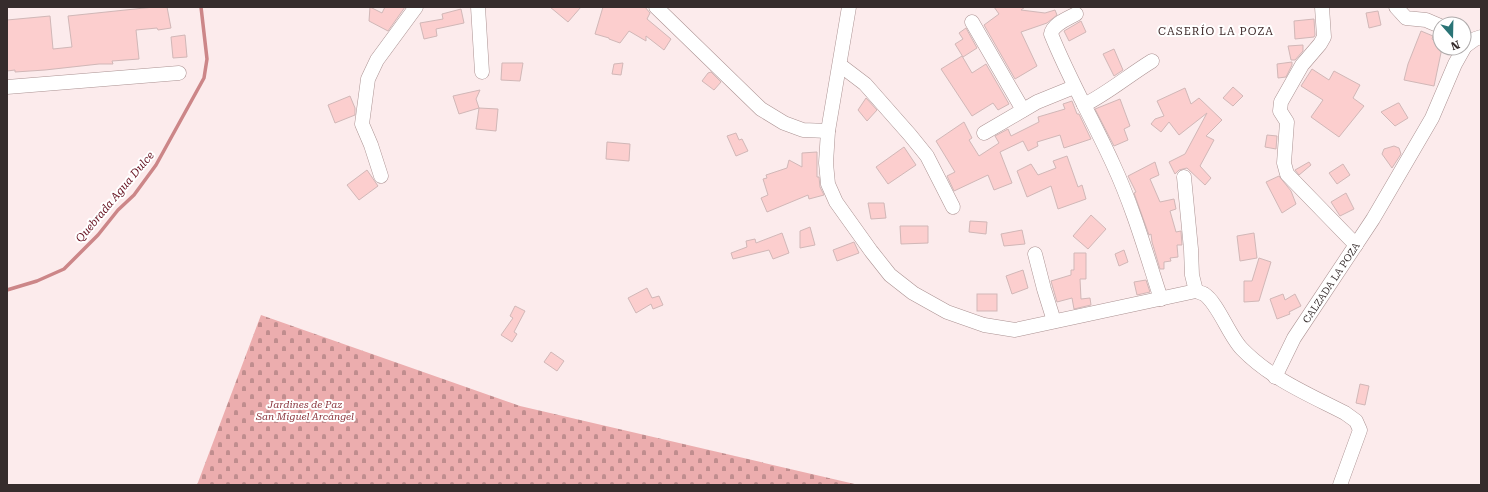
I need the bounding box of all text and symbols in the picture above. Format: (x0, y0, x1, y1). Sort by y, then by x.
north arrow (1432, 16, 1472, 56)
district label: CASERÍO LA POZA (1158, 24, 1274, 38)
text: N (1449, 37, 1461, 53)
water label: Quebrada Agua Dulce (73, 149, 157, 245)
street label: CALZADA LA POZA (1300, 240, 1361, 325)
park label: Jardines de Paz San Miguel Arcángel (255, 399, 354, 422)

